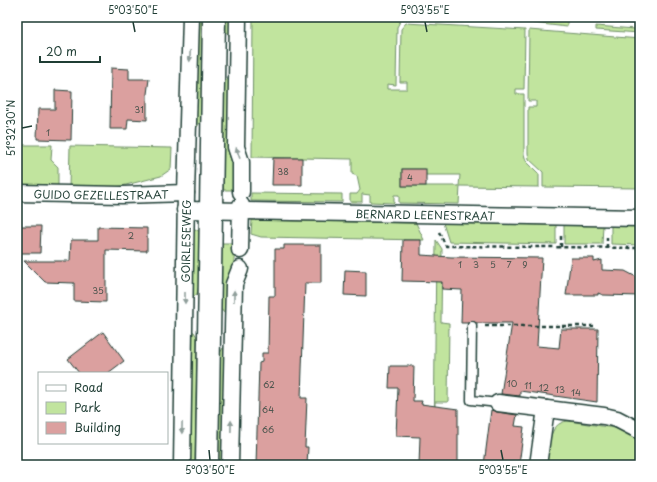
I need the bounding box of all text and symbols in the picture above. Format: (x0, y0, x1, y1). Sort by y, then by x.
text: 5°03'50"E (108, 2, 158, 17)
text: 5°03'55"E (400, 2, 450, 17)
scale bar (40, 38, 100, 64)
text: 20 m (46, 42, 77, 60)
one-way arrow (187, 50, 193, 63)
text: 51°32'30"N (3, 100, 18, 156)
house number: 31 (134, 102, 144, 116)
house number: 1 (46, 125, 50, 139)
one-way arrow (235, 147, 241, 159)
house number: 38 (277, 164, 289, 178)
house number: 4 (407, 170, 413, 184)
street label: GUIDO GEZELLESTRAAT (33, 185, 169, 204)
street label: GOIRLESEWEG (176, 200, 194, 283)
street label: BERNARD LEENESTRAAT (355, 204, 495, 224)
house number: 2 (128, 228, 134, 242)
house number: 1 (458, 257, 462, 271)
house number: 3 (473, 257, 479, 271)
house number: 5 (490, 257, 496, 271)
house number: 7 (506, 257, 512, 271)
house number: 9 (522, 257, 528, 271)
house number: 35 (92, 283, 104, 297)
one-way arrow (231, 289, 237, 302)
one-way arrow (182, 292, 188, 305)
legend (38, 372, 168, 444)
house number: 10 (507, 376, 518, 390)
house number: 62 (263, 377, 275, 391)
text: Road (74, 378, 103, 396)
house number: 11 (524, 378, 532, 392)
house number: 12 (539, 380, 549, 394)
house number: 13 (555, 382, 565, 396)
house number: 14 (571, 385, 581, 399)
text: Park (74, 398, 101, 416)
house number: 64 (262, 402, 274, 416)
text: Building (74, 418, 121, 436)
one-way arrow (228, 419, 234, 432)
one-way arrow (179, 422, 185, 435)
house number: 66 (262, 422, 274, 436)
text: 5°03'50"E (185, 462, 235, 477)
text: 5°03'55"E (478, 462, 528, 477)

